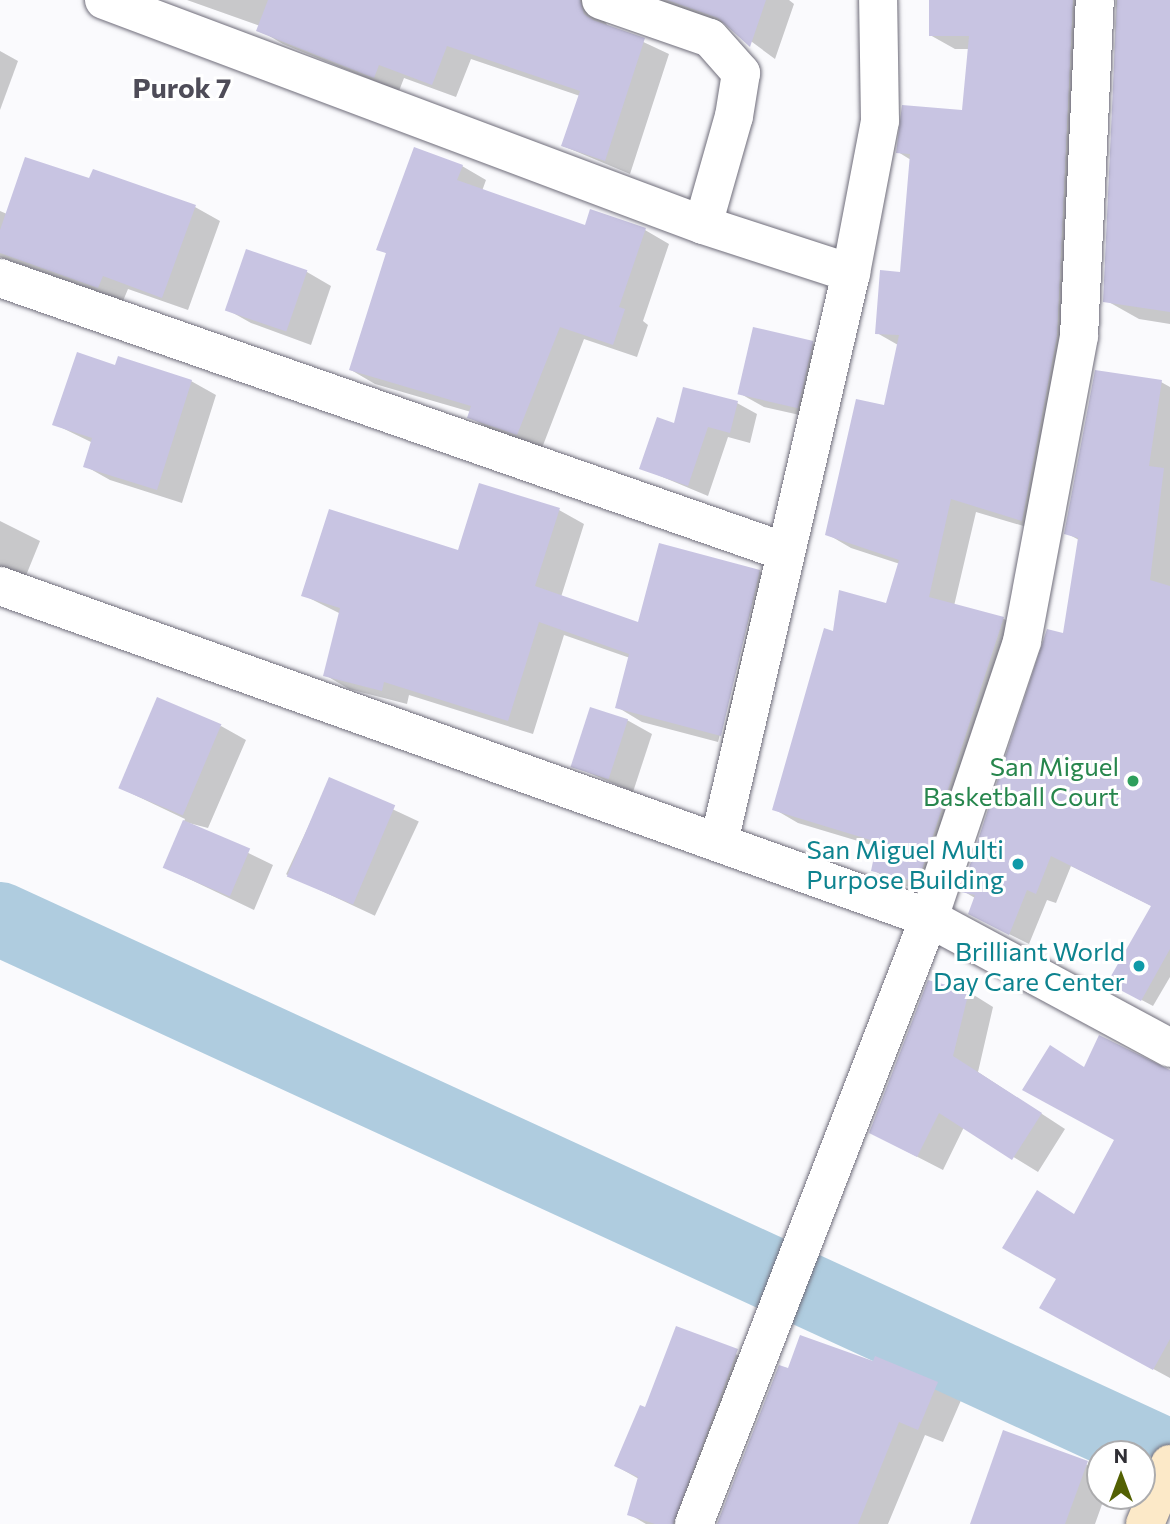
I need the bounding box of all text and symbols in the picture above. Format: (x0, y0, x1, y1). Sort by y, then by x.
district label: Purok 7 (133, 70, 231, 104)
place label: San Miguel Basketball Court (923, 750, 1119, 812)
marker: San Miguel Basketball Court (1125, 773, 1141, 789)
place label: San Miguel Multi Purpose Building (806, 833, 1004, 894)
marker: San Miguel Multi Purpose Building (1010, 856, 1026, 872)
place label: Brilliant World Day Care Center (933, 935, 1125, 996)
marker: Brilliant World Day Care Center (1131, 958, 1147, 974)
north arrow (1086, 1440, 1156, 1510)
text: N (1114, 1444, 1128, 1467)

